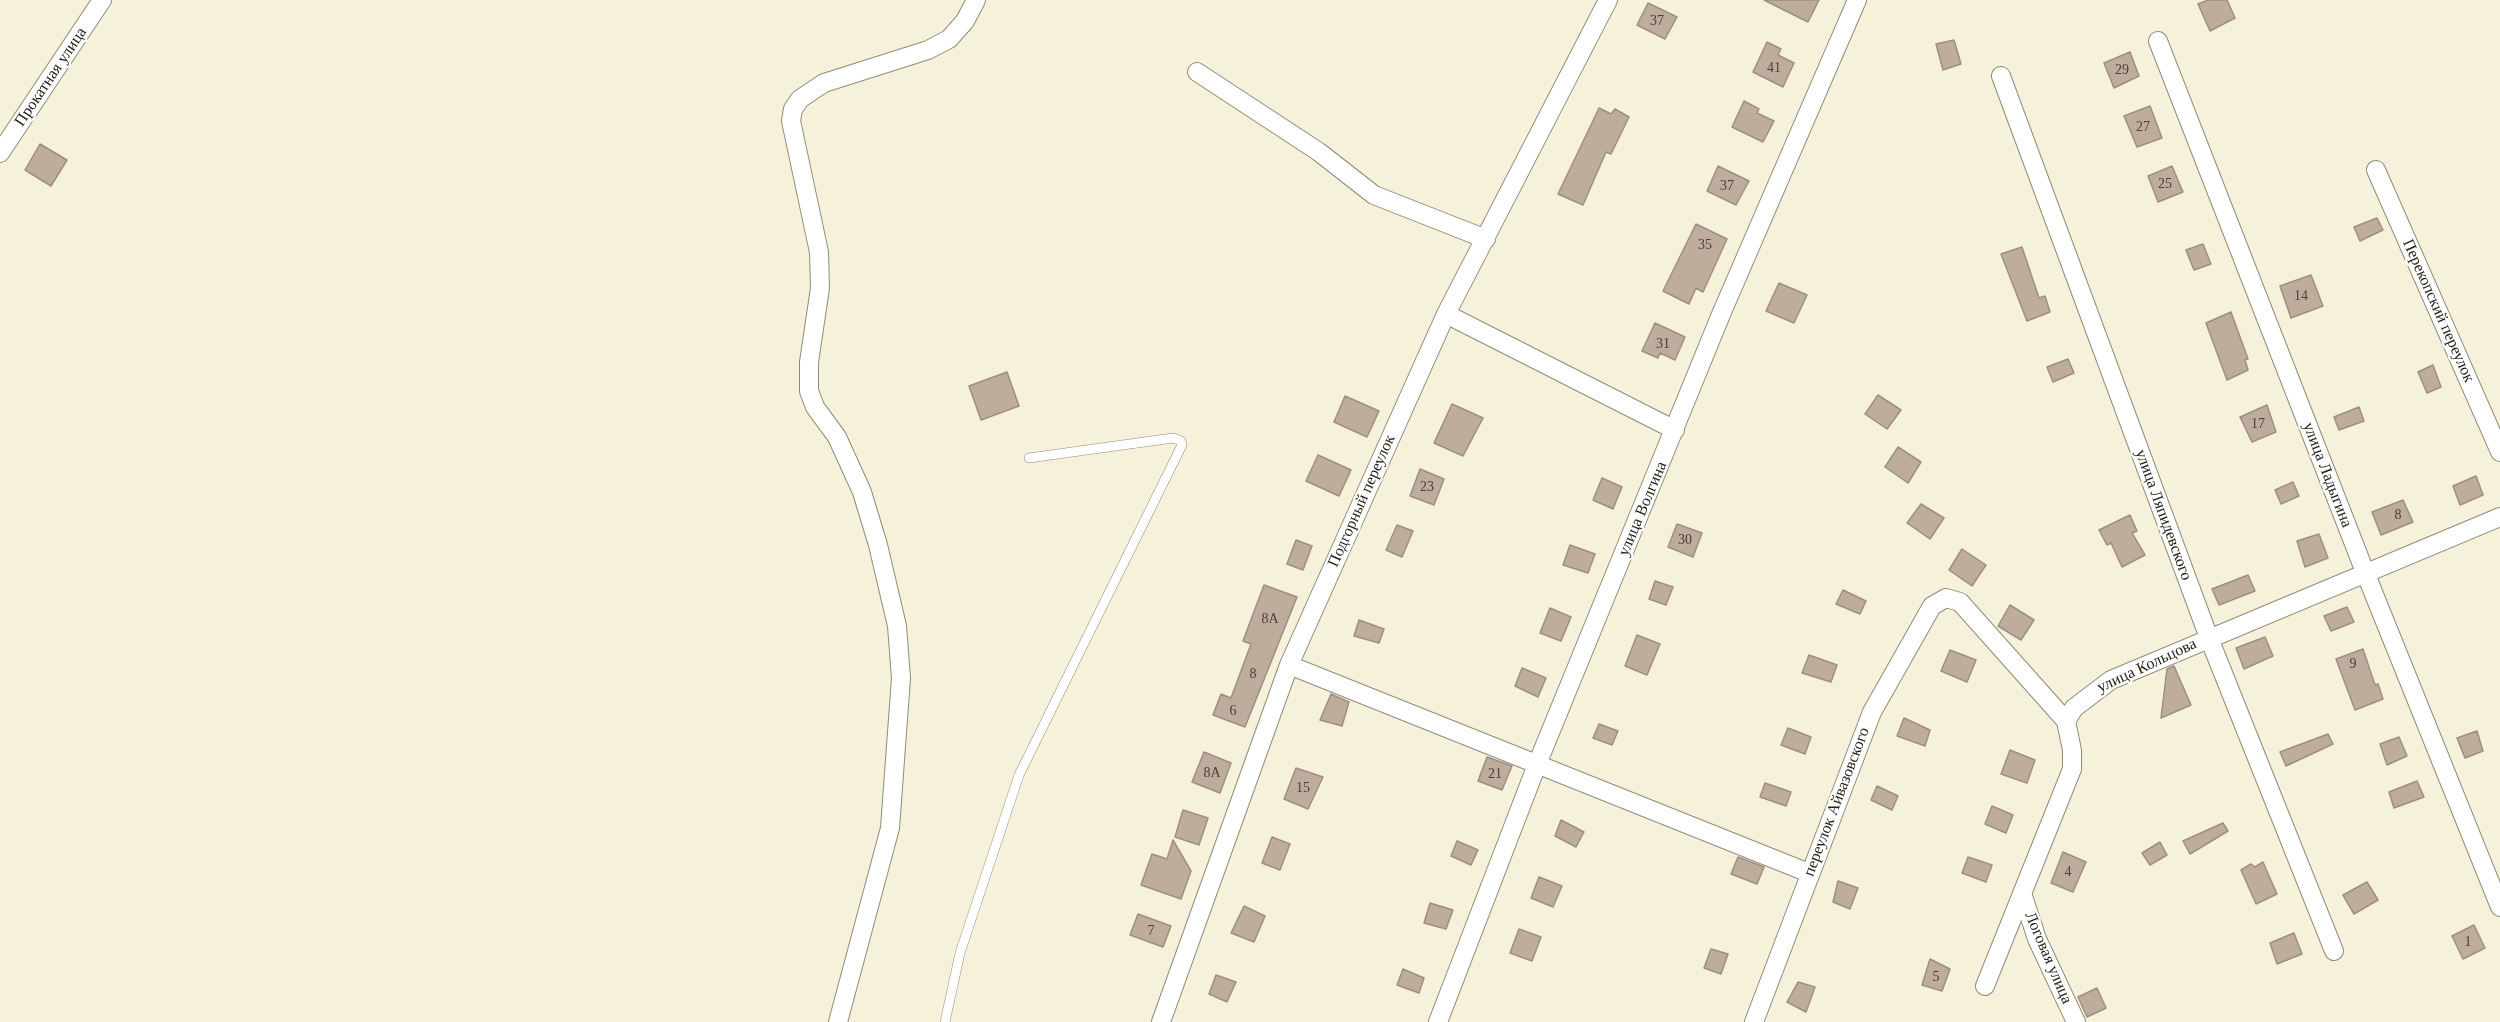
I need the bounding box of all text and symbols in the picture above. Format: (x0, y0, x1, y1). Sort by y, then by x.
house number: 37 (1650, 13, 1664, 29)
street label: Прокатная улица (11, 24, 91, 130)
house number: 41 (1767, 60, 1781, 76)
house number: 29 (2115, 62, 2129, 78)
house number: 27 (2136, 119, 2150, 135)
house number: 25 (2158, 176, 2172, 192)
house number: 37 (1720, 178, 1734, 194)
street label: Перекопский переулок (2398, 236, 2478, 386)
house number: 35 (1698, 237, 1712, 253)
house number: 14 (2294, 288, 2308, 304)
house number: 31 (1656, 336, 1670, 352)
house number: 17 (2251, 416, 2265, 432)
street label: улица Ладыгина (2298, 420, 2356, 530)
street label: Подгорный переулок (1324, 432, 1400, 570)
street label: улица Ляпидевского (2130, 447, 2196, 583)
street label: улица Волгина (1614, 459, 1672, 559)
house number: 23 (1420, 479, 1434, 495)
house number: 8 (2394, 507, 2402, 523)
house number: 30 (1678, 532, 1692, 548)
house number: 8А (1261, 611, 1279, 627)
street label: улица Кольцова (2094, 635, 2200, 697)
house number: 9 (2350, 656, 2356, 672)
house number: 8 (1250, 666, 1256, 682)
house number: 6 (1230, 703, 1236, 719)
street label: переулок Айвазовского (1800, 725, 1874, 879)
house number: 8А (1203, 765, 1221, 781)
house number: 21 (1488, 766, 1502, 782)
house number: 15 (1296, 780, 1310, 796)
house number: 4 (2064, 864, 2072, 880)
street label: Логовая улица (2020, 909, 2076, 1007)
house number: 7 (1148, 923, 1154, 939)
house number: 1 (2464, 934, 2472, 950)
house number: 5 (1933, 969, 1940, 985)

